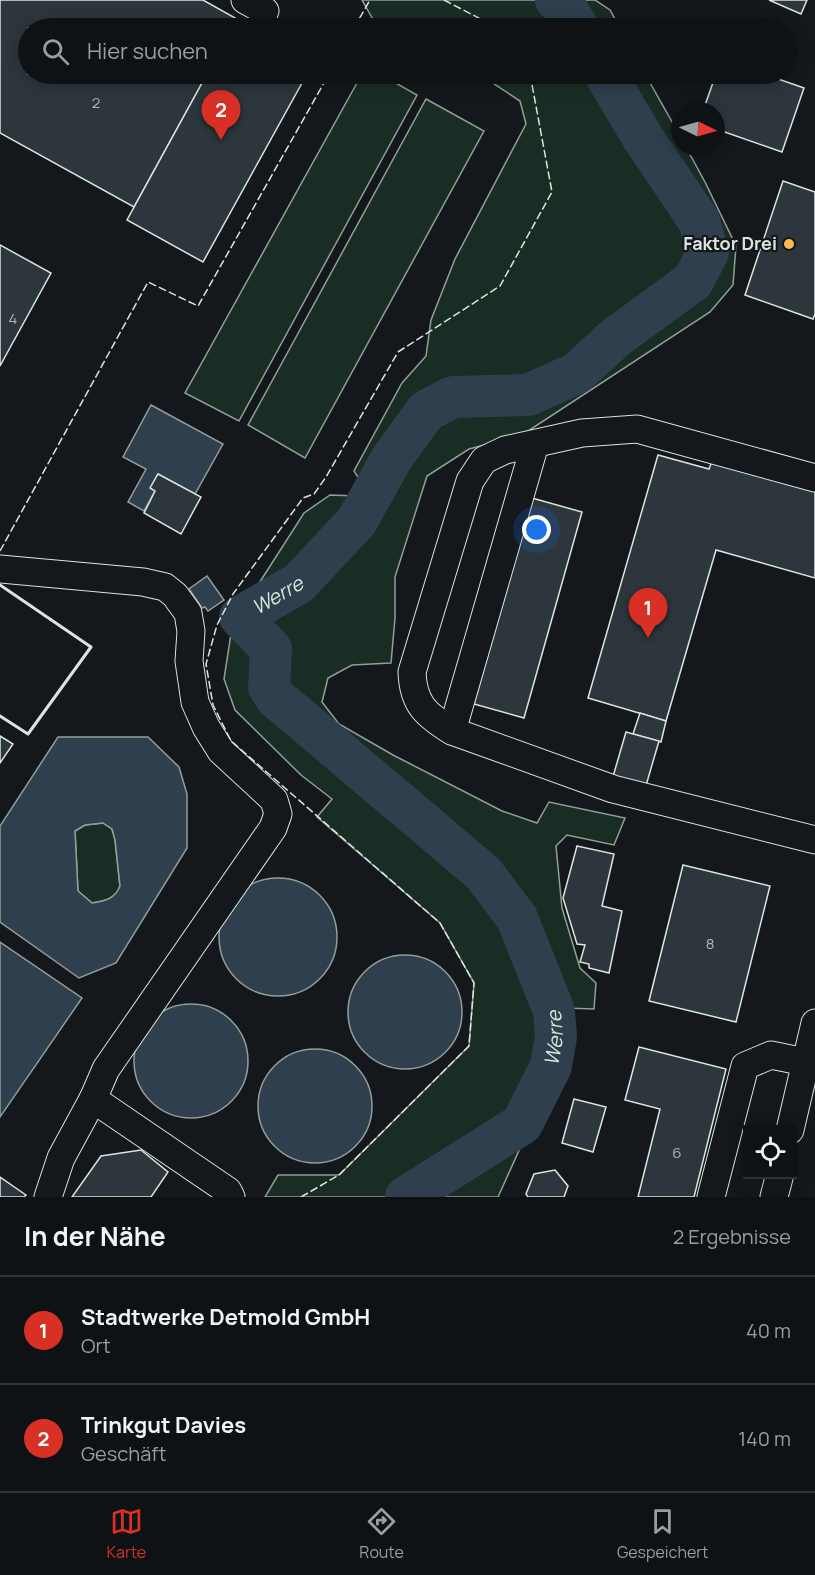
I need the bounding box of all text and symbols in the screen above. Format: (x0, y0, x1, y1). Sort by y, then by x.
search box (18, 18, 797, 84)
icon: search (39, 35, 72, 68)
text: Hier suchen (87, 36, 208, 66)
pin: 2 (202, 90, 240, 140)
house number: 2 (92, 92, 100, 113)
north arrow (671, 102, 725, 156)
place label: Faktor Drei (683, 231, 777, 255)
marker: Faktor Drei (782, 237, 796, 251)
house number: 4 (9, 308, 18, 329)
your location (522, 515, 551, 544)
water label: Werre (247, 569, 309, 620)
pin: 1 (628, 588, 668, 638)
house number: 8 (706, 933, 714, 954)
water label: Werre (537, 1009, 569, 1068)
map controls (743, 1125, 797, 1179)
button: locate (743, 1125, 797, 1179)
house number: 6 (672, 1142, 682, 1163)
text: In der Nähe (24, 1218, 166, 1254)
text: 2 Ergebnisse (673, 1223, 791, 1250)
text: Stadtwerke Detmold GmbH (81, 1302, 370, 1332)
text: 1 (39, 1317, 48, 1344)
text: 40 m (746, 1317, 791, 1344)
text: Ort (81, 1332, 111, 1359)
text: Trinkgut Davies (81, 1410, 246, 1440)
text: 2 (38, 1425, 49, 1452)
text: 140 m (738, 1425, 791, 1452)
text: Geschäft (81, 1440, 166, 1467)
tab: Karte (107, 1505, 146, 1563)
tab: Route (359, 1505, 404, 1563)
tab: Gespeichert (617, 1505, 708, 1563)

